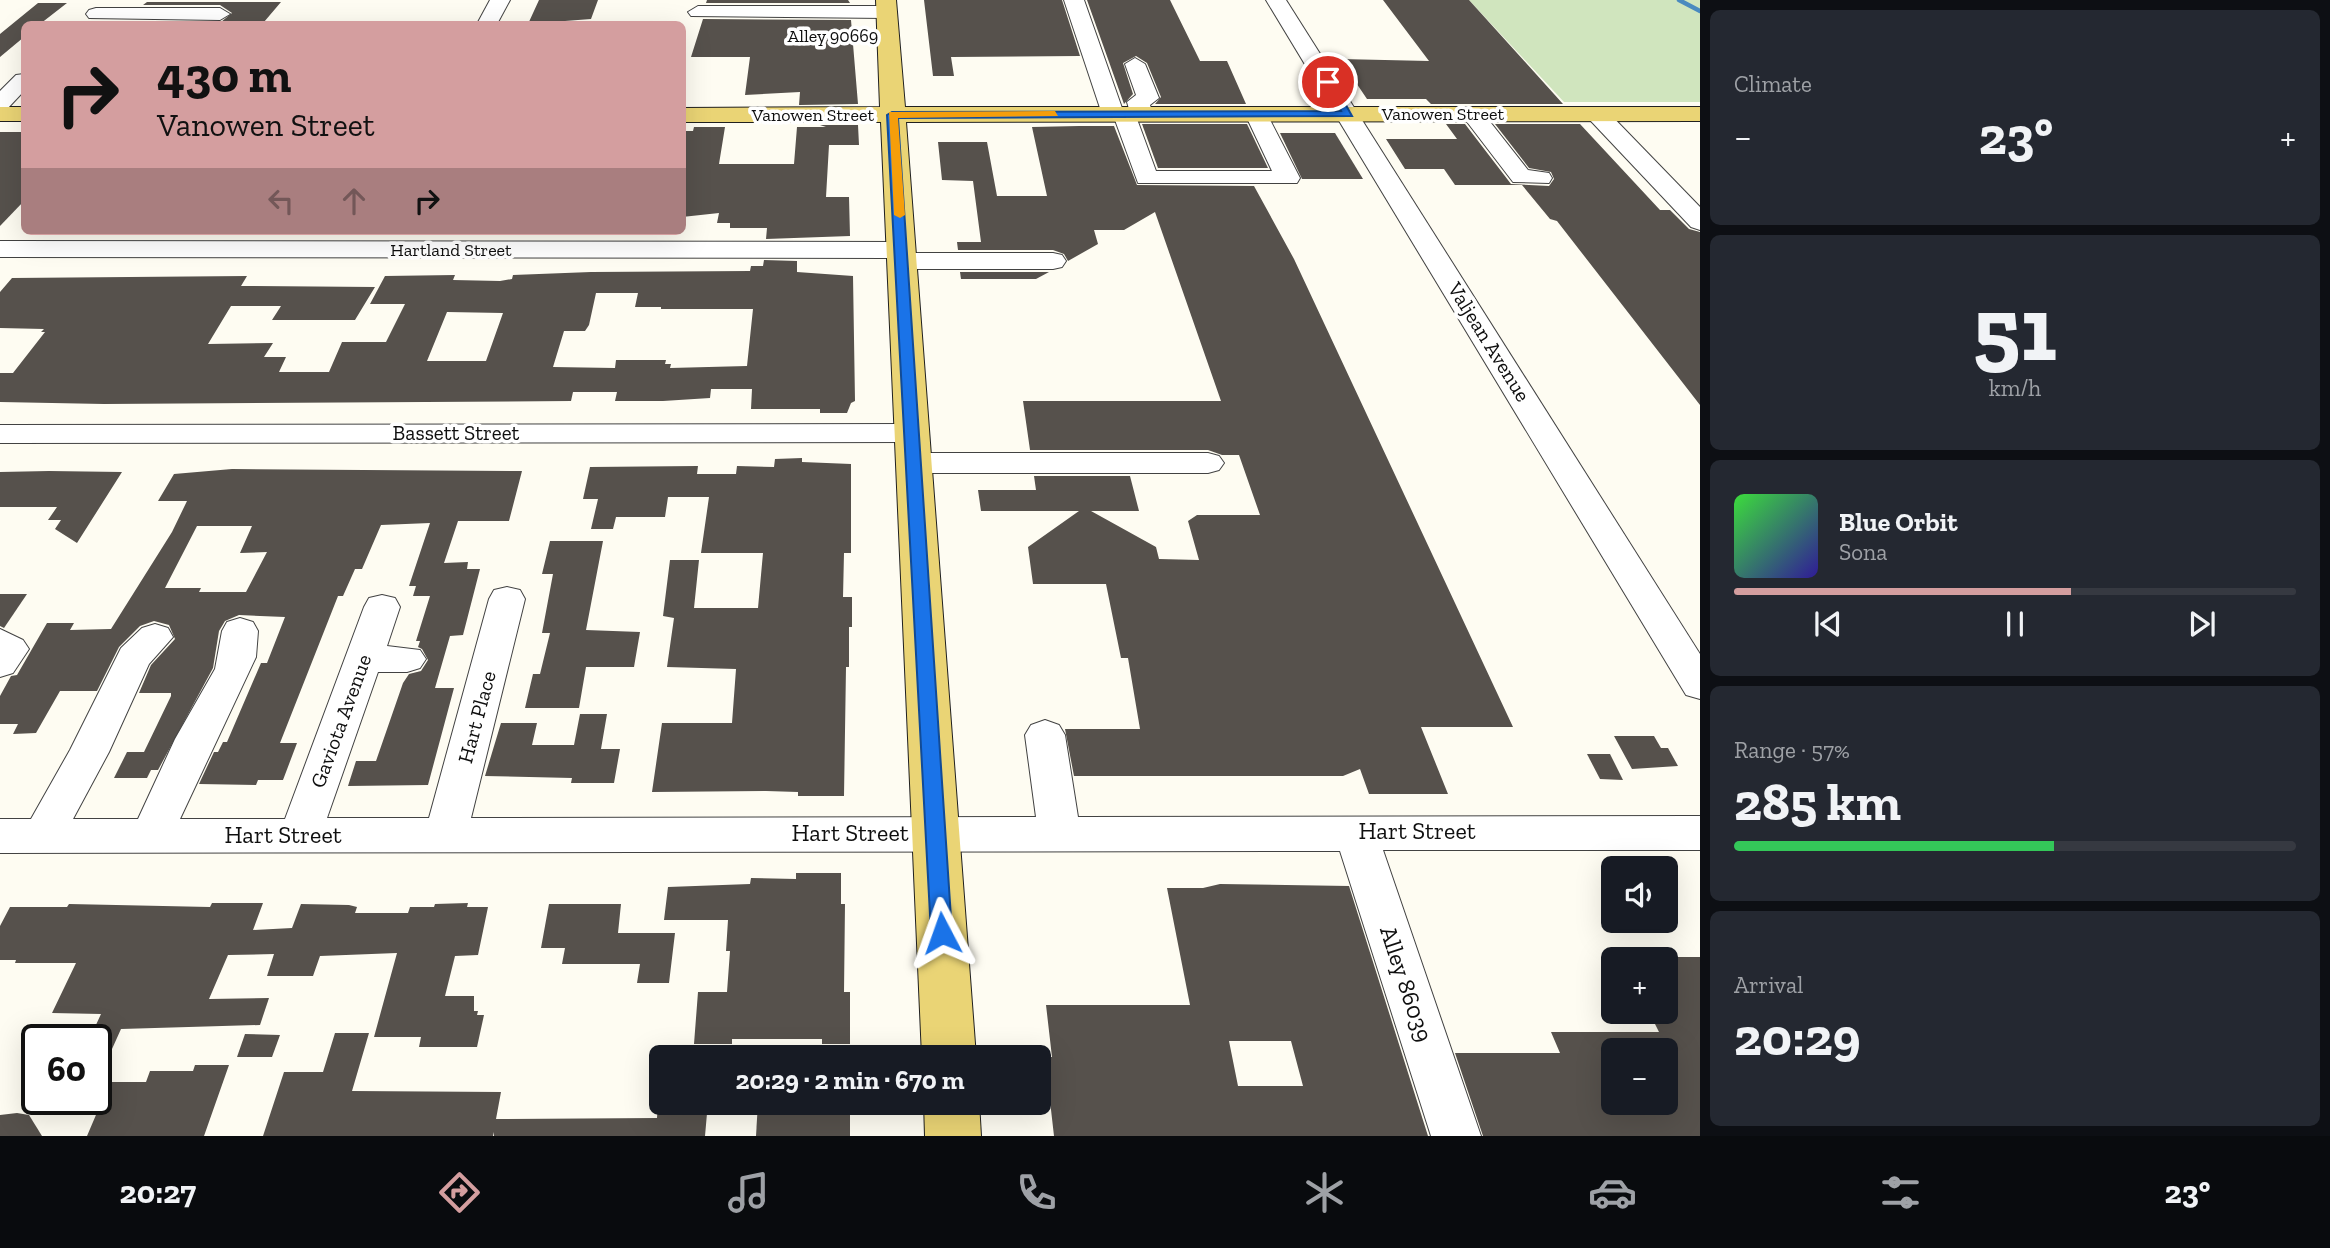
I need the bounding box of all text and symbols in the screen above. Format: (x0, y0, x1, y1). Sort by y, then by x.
street label: Alley 90669 (788, 25, 878, 47)
text: 430 m (157, 46, 291, 105)
icon: right (42, 49, 133, 140)
pin (1298, 52, 1358, 112)
icon: arrive (1309, 63, 1347, 101)
text: Climate (1734, 70, 1812, 98)
street label: Vanowen Street (1381, 103, 1505, 125)
street label: Vanowen Street (751, 104, 875, 126)
text: 23° (1979, 105, 2053, 167)
text: Vanowen Street (157, 106, 375, 144)
text: − (1734, 114, 1752, 160)
text: + (2280, 114, 2296, 160)
icon: left (262, 182, 300, 220)
icon: ahead (335, 182, 373, 220)
icon: right (408, 182, 446, 220)
street label: Hartland Street (390, 239, 512, 261)
text: 51 (1973, 274, 2057, 383)
street label: Valjean Avenue (1441, 277, 1536, 407)
text: km/h (1989, 374, 2041, 402)
street label: Bassett Street (393, 420, 520, 445)
text: Blue Orbit (1839, 506, 1958, 538)
text: Sona (1839, 538, 1887, 566)
icon: previous (1809, 605, 1847, 643)
icon: pause (1996, 605, 2034, 643)
icon: next (2183, 605, 2221, 643)
street label: Gaviota Avenue (305, 651, 376, 791)
street label: Hart Place (452, 668, 501, 766)
text: Range · 57% (1734, 736, 1850, 764)
text: 285 km (1734, 771, 1901, 833)
street label: Hart Street (1358, 816, 1476, 845)
street label: Hart Street (791, 818, 909, 847)
street label: Hart Street (224, 820, 342, 849)
map controls (1601, 856, 1678, 1115)
button: sound (1601, 856, 1678, 933)
position arrow (905, 896, 979, 970)
street label: Alley 86039 (1374, 922, 1439, 1046)
button: + (1601, 947, 1678, 1024)
text: Arrival (1734, 971, 1803, 999)
text: 20:29 (1734, 1006, 1861, 1068)
speed limit sign: 60 (21, 1024, 112, 1115)
button: − (1601, 1038, 1678, 1115)
text: 20:29 · 2 min · 670 m (736, 1064, 964, 1096)
icon: directions (435, 1168, 484, 1217)
icon: music (724, 1168, 773, 1217)
icon: phone (1012, 1168, 1061, 1217)
icon: climate (1300, 1168, 1349, 1217)
icon: car (1588, 1168, 1637, 1217)
icon: filters (1876, 1168, 1925, 1217)
text: 20:27 (120, 1173, 196, 1211)
text: 23° (2164, 1173, 2210, 1211)

